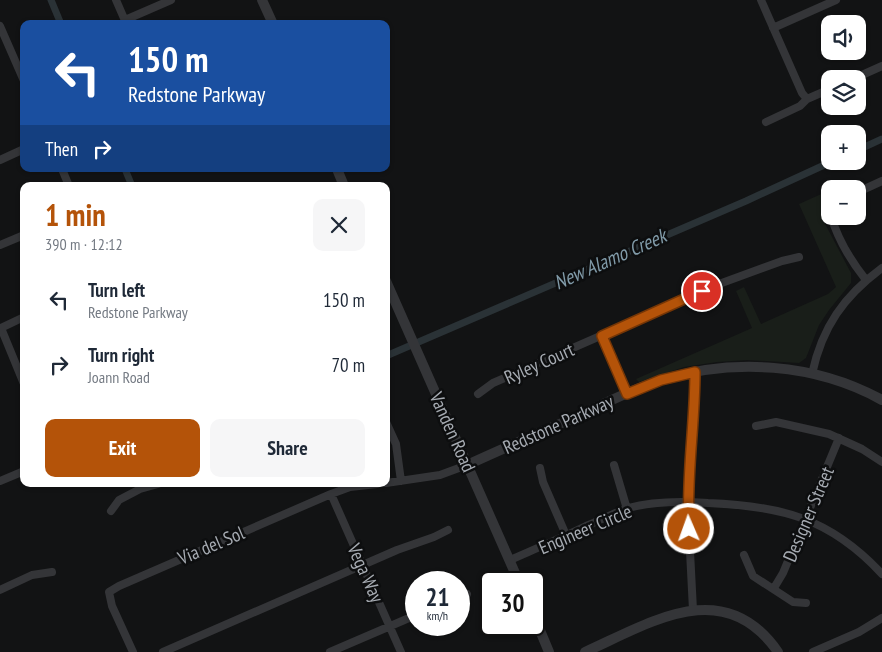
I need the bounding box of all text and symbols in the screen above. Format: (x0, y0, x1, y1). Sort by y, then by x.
map controls (821, 15, 866, 225)
button: sound (821, 15, 866, 60)
text: 150 m (128, 36, 209, 82)
icon: left (45, 40, 110, 105)
button: layers (821, 70, 866, 115)
text: Redstone Parkway (128, 80, 265, 108)
button: + (821, 125, 866, 170)
icon: right (88, 135, 116, 163)
text: Then (45, 137, 78, 161)
button: − (821, 180, 866, 225)
text: 1 min (45, 195, 106, 234)
button: close (313, 199, 365, 251)
water label: New Alamo Creek (550, 222, 672, 295)
text: 390 m · 12:12 (45, 234, 123, 254)
pin (681, 270, 723, 312)
icon: arrive (688, 277, 716, 305)
text: Turn left (88, 278, 145, 302)
icon: left (45, 286, 73, 314)
text: 150 m (323, 288, 365, 312)
text: Redstone Parkway (88, 302, 188, 322)
street label: Ryley Court (500, 337, 578, 389)
text: Turn right (88, 343, 154, 367)
icon: right (45, 351, 73, 379)
text: 70 m (332, 353, 365, 377)
text: Joann Road (88, 367, 150, 387)
street label: Vanden Road (424, 387, 481, 476)
street label: Redstone Parkway (499, 389, 618, 459)
button: Exit (45, 419, 200, 477)
button: Share (210, 419, 365, 477)
street label: Designer Street (777, 462, 839, 565)
street label: Engineer Circle (535, 499, 635, 559)
position arrow (662, 502, 714, 554)
street label: Via del Sol (173, 520, 248, 570)
street label: Vega Way (342, 539, 390, 607)
speed limit sign: 30 (480, 571, 545, 636)
text: 21 (426, 581, 449, 613)
text: km/h (427, 608, 448, 623)

